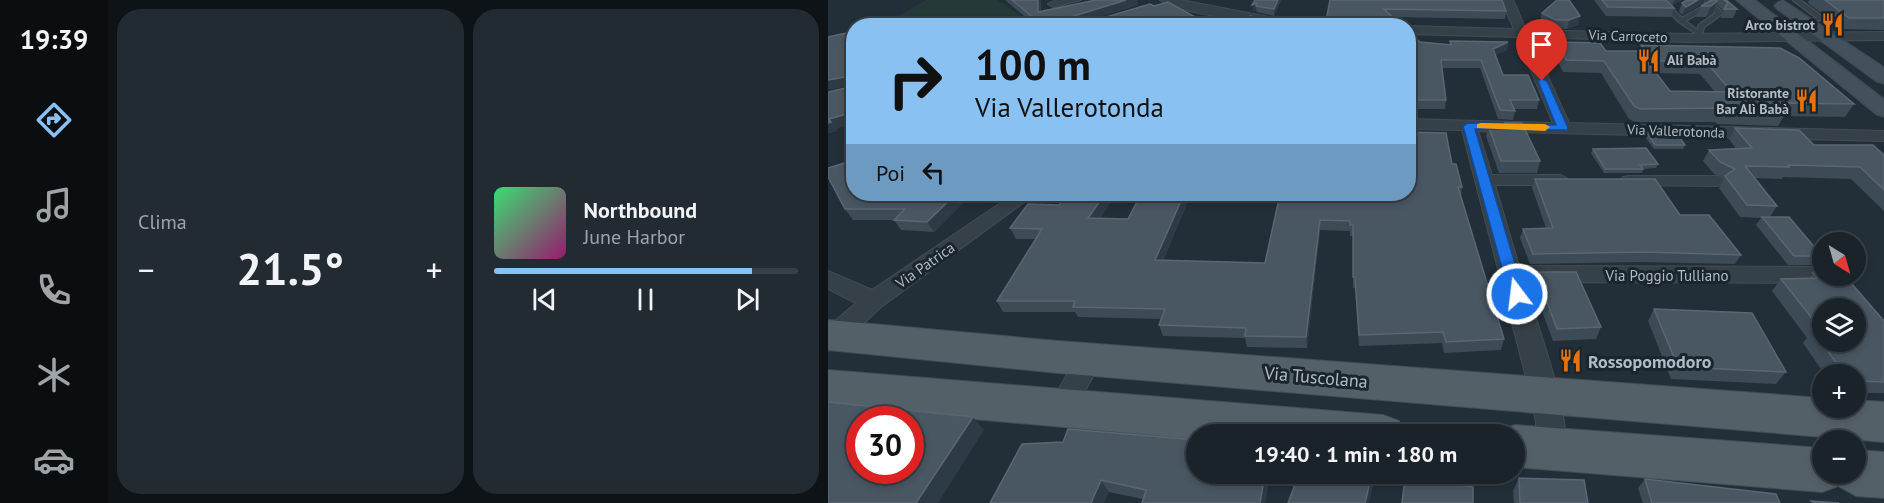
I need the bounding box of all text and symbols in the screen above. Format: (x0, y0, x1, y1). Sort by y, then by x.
restaurant icon: Arco bistrot (1820, 12, 1846, 38)
place label: Arco bistrot (1745, 16, 1815, 34)
pin (1516, 19, 1567, 81)
text: 19:39 (20, 22, 88, 56)
street label: Via Carroceto (1587, 26, 1668, 46)
icon: arrive (1525, 28, 1558, 61)
text: 100 m (975, 37, 1091, 92)
icon: right (876, 42, 954, 120)
restaurant icon: Ali Babà (1636, 47, 1662, 73)
place label: Ali Babà (1667, 51, 1717, 69)
place label: Ristorante Bar Alì Babà (1716, 84, 1789, 118)
restaurant icon: Ristorante Bar Alì Babà (1794, 88, 1820, 114)
text: Via Vallerotonda (975, 90, 1164, 124)
icon: directions (33, 99, 75, 141)
street label: Via Vallerotonda (1626, 120, 1725, 142)
icon: left (917, 156, 950, 189)
text: Poi (876, 159, 905, 187)
icon: music (33, 184, 75, 226)
text: Northbound (584, 196, 697, 224)
text: Clima (138, 209, 187, 235)
text: June Harbor (584, 224, 685, 250)
north arrow (1812, 232, 1866, 286)
map controls (1812, 232, 1866, 484)
street label: Via Patrica (891, 238, 958, 293)
text: 21.5° (237, 239, 344, 297)
text: − (138, 248, 155, 291)
text: + (426, 248, 443, 291)
position arrow (1485, 262, 1549, 326)
street label: Via Poggio Tulliano (1605, 266, 1728, 285)
icon: phone (33, 269, 75, 311)
icon: previous (528, 283, 561, 316)
icon: pause (629, 283, 662, 316)
icon: next (731, 283, 764, 316)
button: layers (1812, 298, 1866, 352)
restaurant icon: Rossopomodoro (1557, 348, 1583, 374)
place label: Rossopomodoro (1588, 350, 1712, 373)
icon: climate (33, 354, 75, 396)
street label: Via Tuscolana (1262, 361, 1369, 393)
button: + (1812, 364, 1866, 418)
speed limit sign: 30 (846, 406, 924, 484)
button: − (1812, 430, 1866, 484)
icon: car (33, 439, 75, 481)
text: 19:40 · 1 min · 180 m (1254, 440, 1457, 468)

